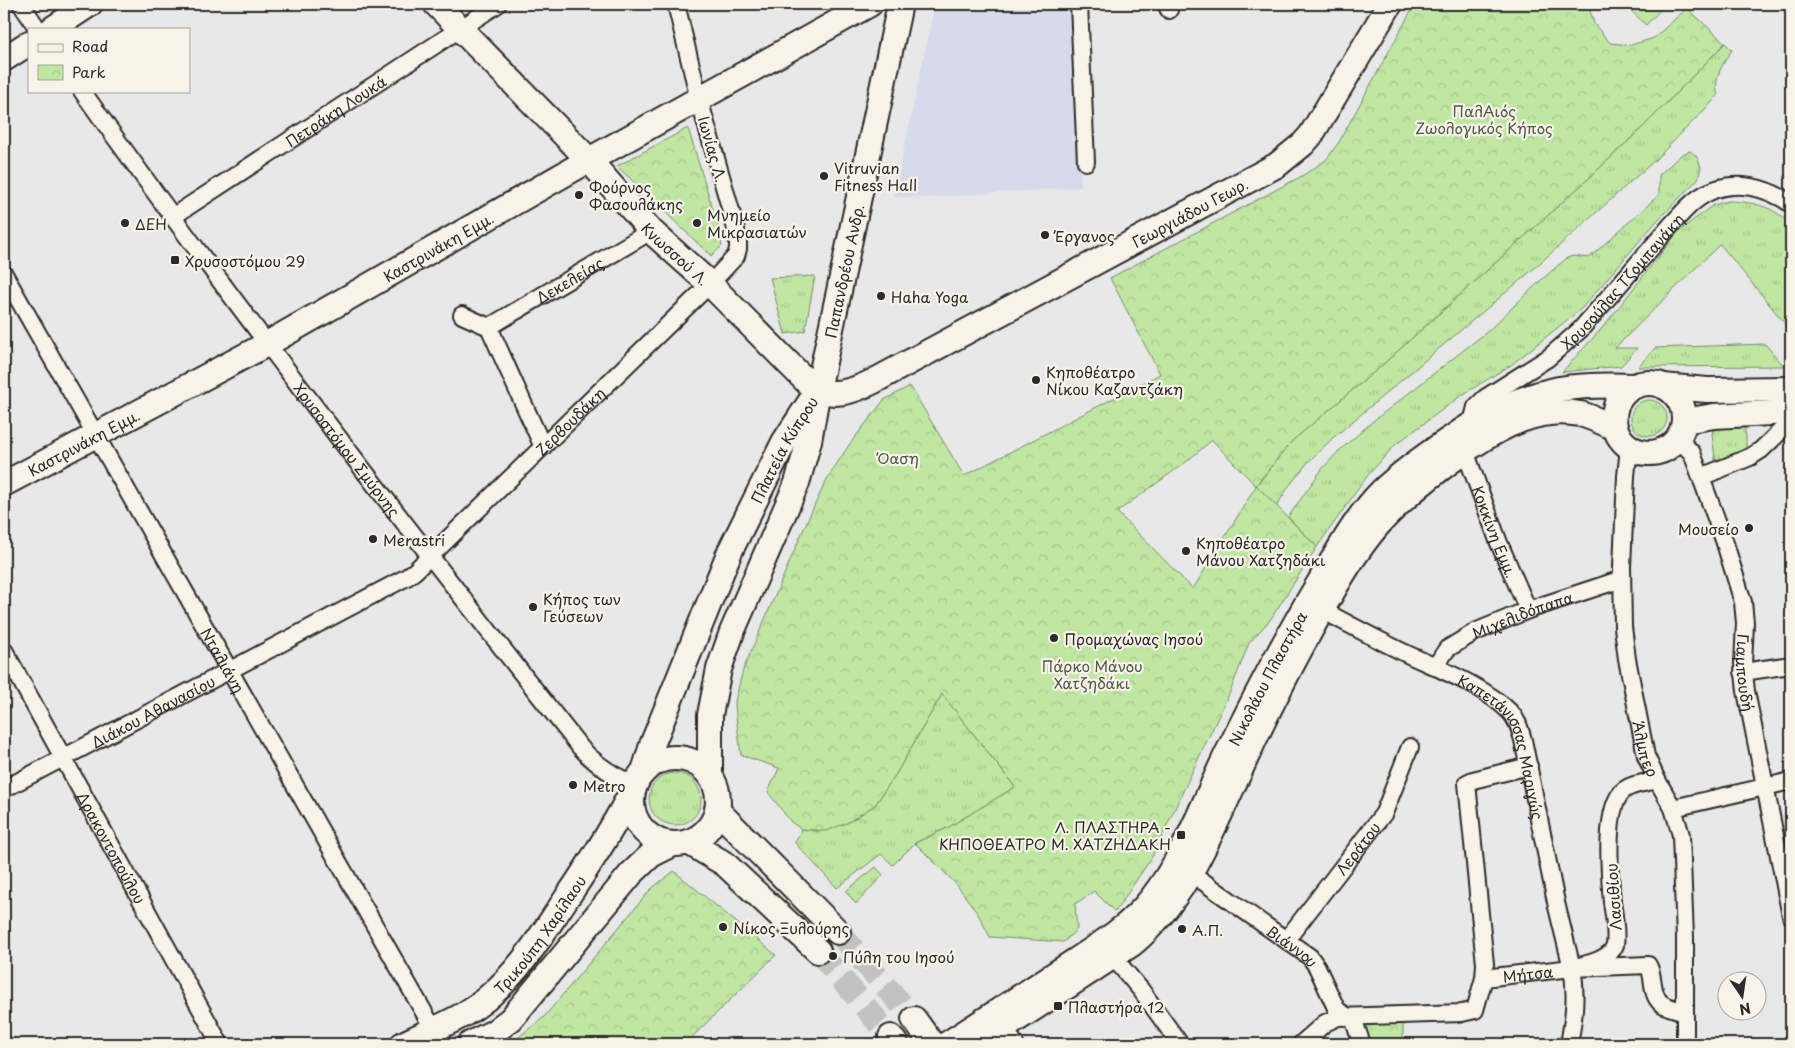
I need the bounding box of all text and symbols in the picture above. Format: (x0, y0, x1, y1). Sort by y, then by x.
legend (28, 28, 190, 92)
text: Road (72, 34, 108, 57)
text: Park (72, 60, 106, 83)
street label: Πετράκη Λουκά (280, 69, 390, 152)
park label: ΠαλΑιός Ζωολογικός Κήπος (1415, 99, 1553, 139)
street label: Ιωνίας Λ. (693, 113, 733, 185)
place label: Vitruvian Fitness Hall (834, 156, 917, 196)
marker: Vitruvian Fitness Hall (818, 170, 830, 182)
street label: Γεωργιάδου Γεωρ. (1127, 171, 1252, 252)
place label: Φούρνος Φασουλάκης (589, 175, 683, 215)
marker: Φούρνος Φασουλάκης (573, 189, 585, 201)
street label: Παπανδρέου Ανδρ. (818, 202, 869, 340)
place label: Μνημείο Μικρασιατών (707, 203, 807, 243)
street label: Καστρινάκη Εμμ. (379, 206, 498, 287)
street label: Χρυσούλας Τζομπανάκη (1555, 208, 1688, 354)
place label: ΔΕΗ (135, 212, 167, 235)
marker: ΔΕΗ (119, 217, 131, 229)
street label: Κνωσσού Λ. (636, 217, 715, 290)
marker: Μνημείο Μικρασιατών (691, 217, 703, 229)
place label: Έργανος (1053, 224, 1115, 247)
marker: Έργανος (1039, 229, 1051, 241)
place label: Χρυσοστόμου 29 (185, 249, 305, 272)
street label: Δεκελείας (531, 250, 608, 308)
marker: Χρυσοστόμου 29 (169, 254, 181, 266)
place label: Haha Yoga (891, 285, 969, 308)
marker: Haha Yoga (875, 290, 887, 302)
place label: Κηποθέατρο Νίκου Καζαντζάκη (1046, 360, 1183, 400)
marker: Κηποθέατρο Νίκου Καζαντζάκη (1030, 374, 1042, 386)
street label: Χρυσοστόμου Σμύρνης (289, 377, 407, 521)
street label: Ζερβουδάκη (529, 381, 610, 460)
street label: Πλατεία Κύπρου (744, 391, 823, 507)
street label: Καστρινάκη Εμμ. (23, 402, 143, 481)
park label: Όαση (875, 446, 919, 469)
street label: Κοκκίνη Εμμ. (1467, 482, 1524, 581)
place label: Μουσείο (1678, 517, 1739, 540)
marker: Μουσείο (1743, 522, 1755, 534)
place label: Merastri (383, 528, 445, 551)
place label: Κηποθέατρο Μάνου Χατζηδάκι (1196, 531, 1326, 571)
marker: Merastri (367, 533, 379, 545)
marker: Κηποθέατρο Μάνου Χατζηδάκι (1180, 545, 1192, 557)
street label: Μιχελιδόπαπα (1468, 584, 1576, 644)
place label: Κήπος των Γεύσεων (543, 587, 621, 627)
marker: Κήπος των Γεύσεων (527, 601, 539, 613)
street label: Νικολάου Πλαστήρα (1222, 606, 1312, 749)
street label: Νταλιάνη (196, 623, 251, 697)
place label: Προμαχώνας Ιησού (1064, 627, 1203, 650)
marker: Προμαχώνας Ιησού (1048, 632, 1060, 644)
street label: Γιαμπουδή (1731, 633, 1761, 713)
park label: Πάρκο Μάνου Χατζηδάκι (1041, 654, 1143, 694)
street label: Καπετάνισσας Μαριγώς (1454, 668, 1550, 822)
street label: Διάκου Αθανασίου (87, 669, 219, 753)
street label: Άλμπερ (1628, 718, 1665, 780)
place label: Metro (583, 774, 626, 797)
marker: Metro (567, 779, 579, 791)
street label: Δρακοντοπούλου (72, 787, 152, 908)
place label: Λ. ΠΛΑΣΤΗΡΑ - ΚΗΠΟΘΕΑΤΡΟ Μ. ΧΑΤΖΗΔΑΚΗ (939, 815, 1171, 855)
street label: Λεράτου (1329, 816, 1385, 879)
marker: Λ. ΠΛΑΣΤΗΡΑ - ΚΗΠΟΘΕΑΤΡΟ Μ. ΧΑΤΖΗΔΑΚΗ (1175, 829, 1187, 841)
street label: Λασιθίου (1599, 863, 1627, 931)
street label: Τρικούπη Χαρίλαου (488, 870, 591, 999)
place label: Νίκος Ξυλούρης (733, 916, 849, 939)
place label: Α.Π. (1192, 918, 1223, 941)
street label: Βιάννου (1262, 919, 1325, 971)
marker: Νίκος Ξυλούρης (717, 921, 729, 933)
marker: Α.Π. (1176, 923, 1188, 935)
place label: Πύλη του Ιησού (843, 945, 955, 968)
marker: Πύλη του Ιησού (827, 950, 839, 962)
street label: Μήτσα (1501, 959, 1554, 987)
north arrow (1718, 970, 1768, 1020)
place label: Πλαστήρα 12 (1068, 995, 1165, 1018)
text: N (1737, 998, 1753, 1021)
marker: Πλαστήρα 12 (1052, 1000, 1064, 1012)

